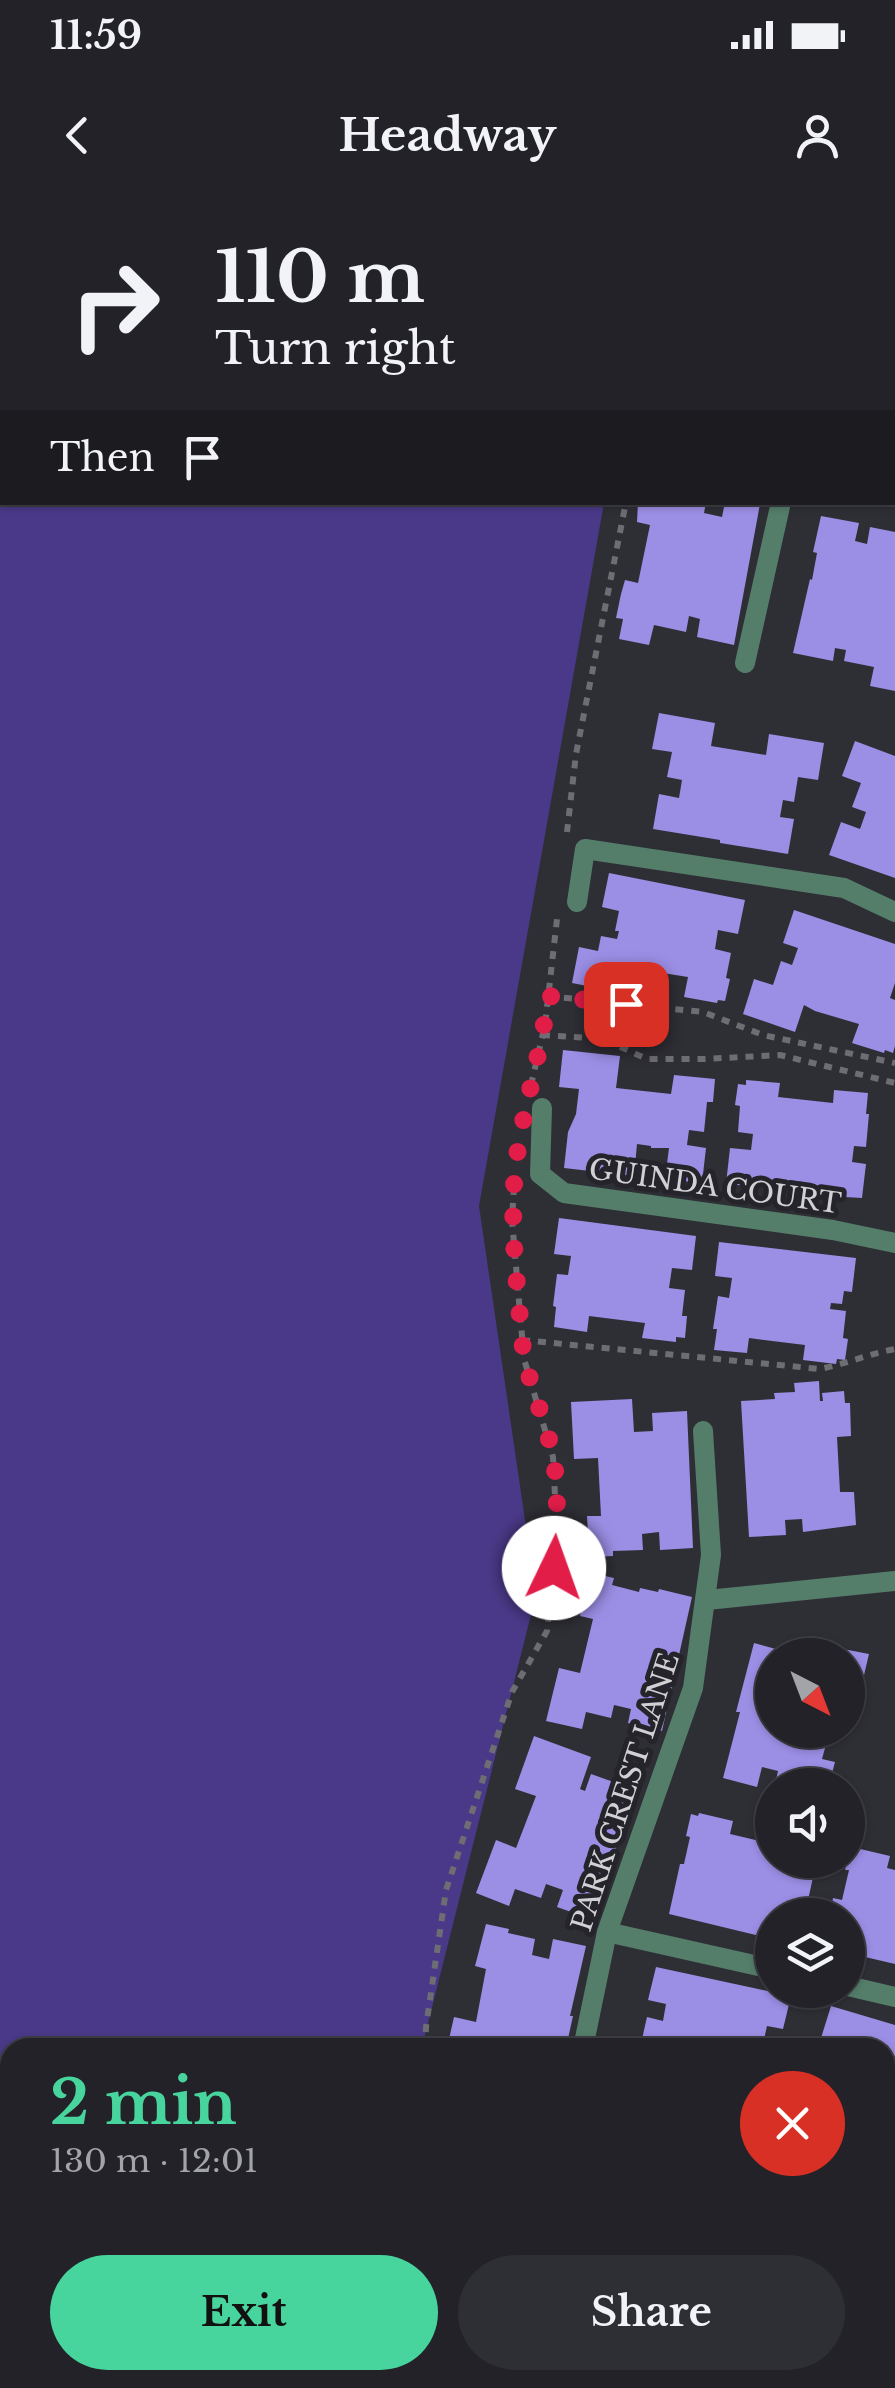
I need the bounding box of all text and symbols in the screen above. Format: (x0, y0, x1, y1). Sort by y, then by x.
text: 11:59 (50, 12, 142, 59)
text: Headway (339, 107, 556, 163)
icon: back (50, 108, 105, 163)
icon: person (790, 108, 845, 163)
text: 110 m (215, 234, 425, 321)
icon: right (50, 240, 180, 370)
text: Turn right (215, 320, 456, 376)
icon: arrive (175, 430, 230, 485)
text: Then (50, 434, 155, 481)
pin (584, 962, 669, 1047)
icon: arrive (599, 977, 654, 1032)
street label: GUINDA COURT (587, 1151, 844, 1222)
position arrow (502, 1516, 606, 1620)
north arrow (755, 1638, 865, 1748)
map controls (755, 1638, 865, 2008)
street label: PARK CREST LANE (564, 1649, 687, 1936)
button: sound (755, 1768, 865, 1878)
button: layers (755, 1898, 865, 2008)
text: 2 min (50, 2066, 237, 2140)
button: close (740, 2071, 845, 2176)
text: 130 m · 12:01 (50, 2141, 258, 2181)
button: Exit (50, 2255, 438, 2370)
button: Share (458, 2255, 845, 2370)

